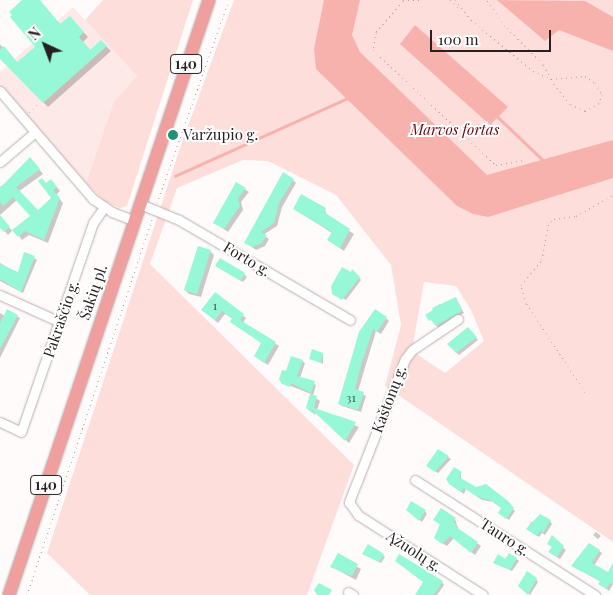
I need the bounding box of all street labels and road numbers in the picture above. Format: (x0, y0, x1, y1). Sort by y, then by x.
road number: 140 (170, 52, 202, 76)
street label: Forto g. (220, 238, 274, 280)
street label: Šakių pl. (75, 262, 111, 322)
street label: Pakraščio g. (39, 278, 83, 360)
street label: Kaštonų g. (368, 363, 410, 435)
road number: 140 (30, 474, 62, 496)
street label: Tauro g. (477, 514, 533, 560)
street label: Ąžuolų g. (383, 527, 445, 575)

